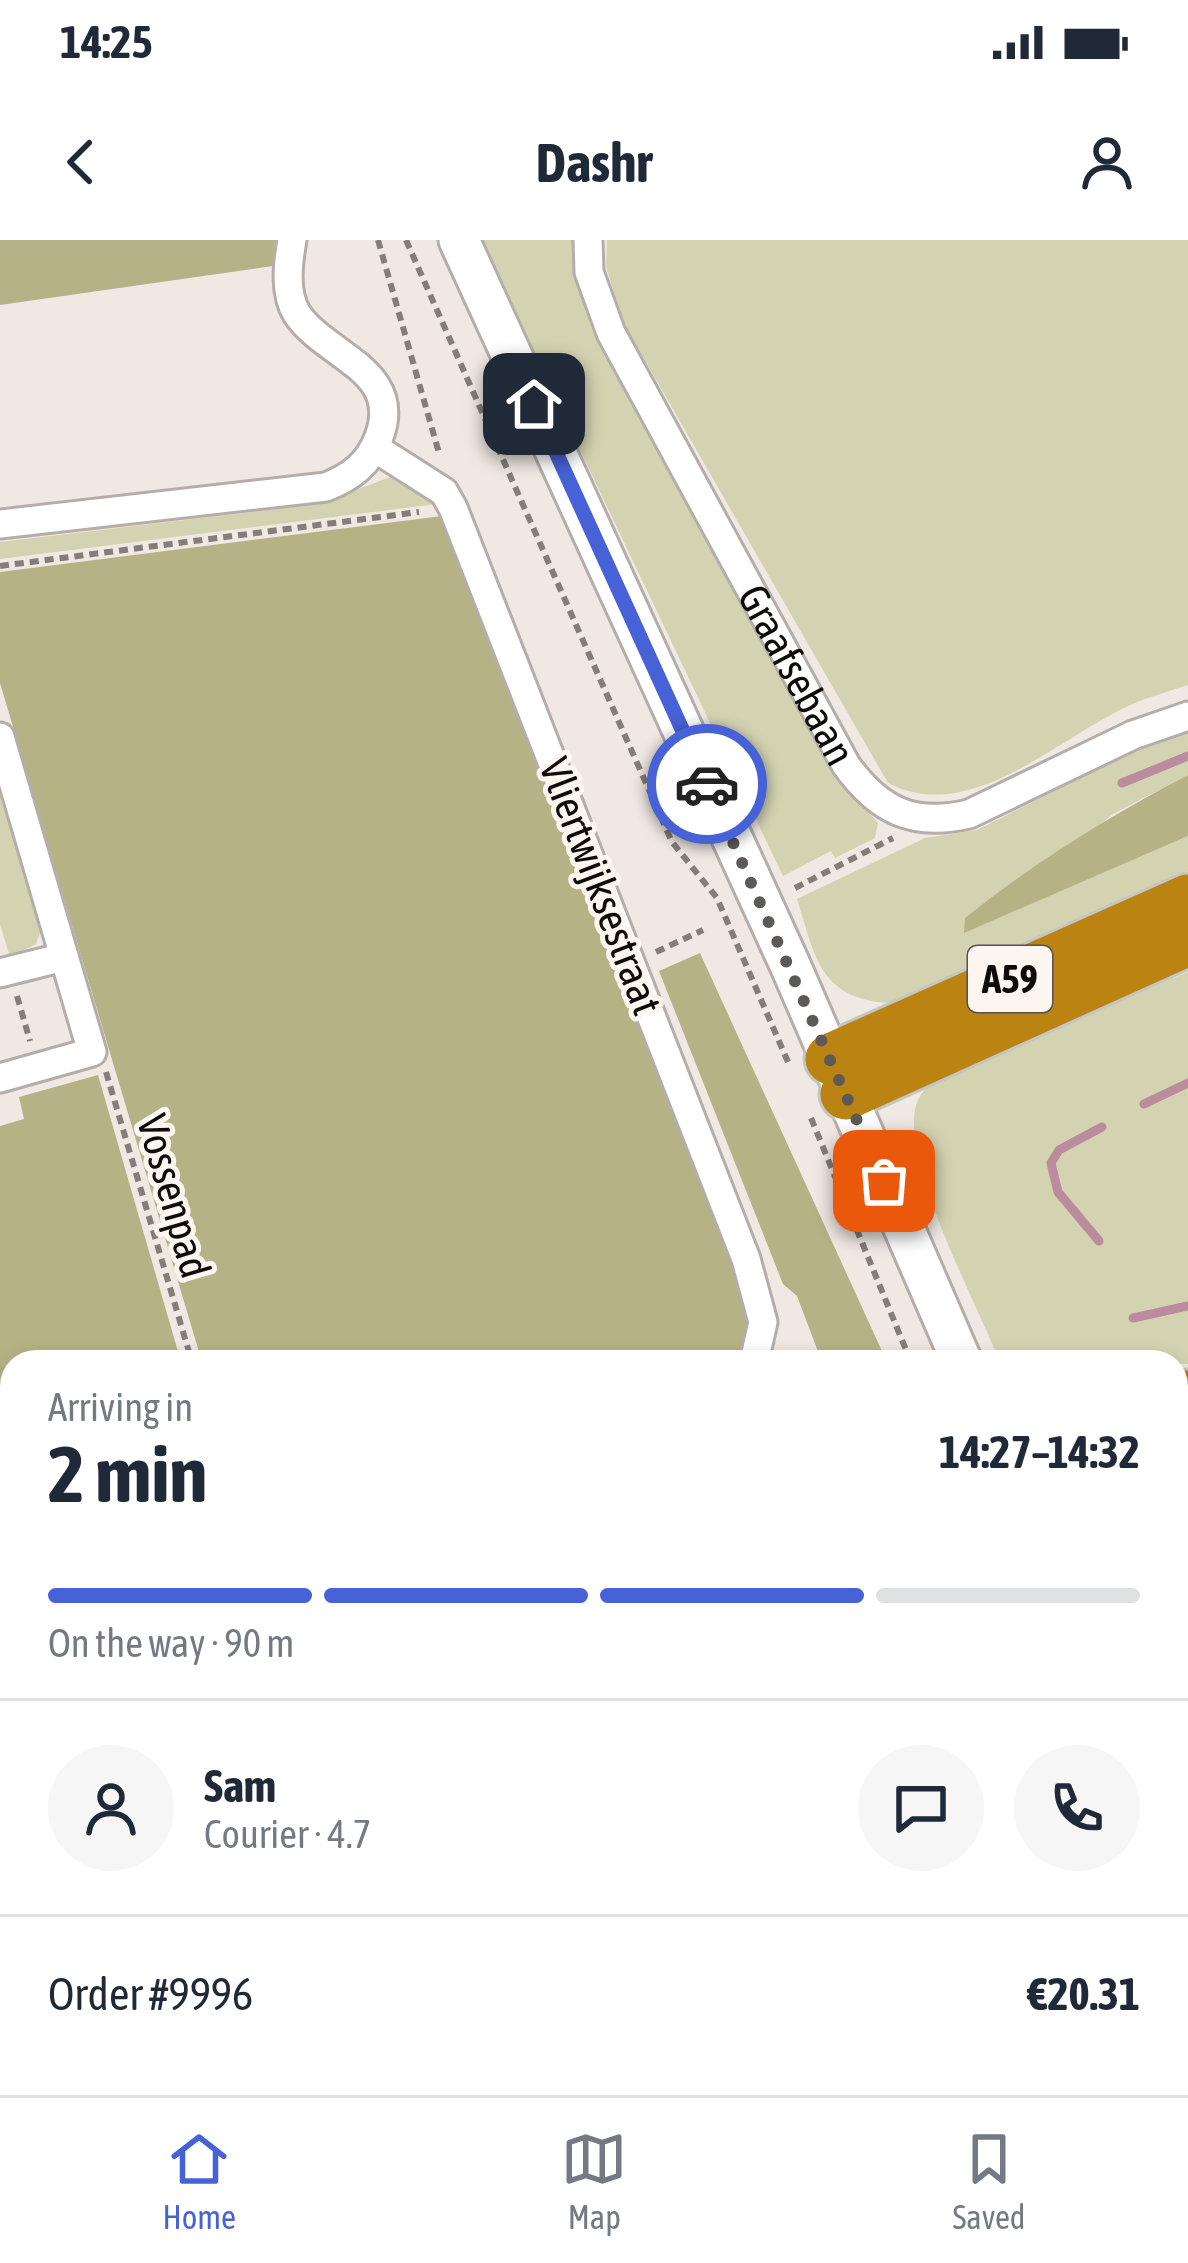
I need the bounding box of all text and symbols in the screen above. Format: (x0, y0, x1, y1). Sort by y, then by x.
text: 14:25 (60, 16, 153, 68)
icon: back (48, 129, 114, 195)
icon: person (1074, 129, 1140, 195)
text: Dashr (536, 132, 652, 193)
pin (483, 353, 585, 455)
icon: home (501, 371, 567, 437)
street label: Graafsebaan (729, 577, 865, 773)
courier (647, 724, 767, 844)
street label: Vliertwijksestraat (530, 751, 672, 1021)
icon: car (674, 751, 740, 817)
road number: A59 (968, 946, 1052, 1012)
street label: Vossenpad (128, 1109, 220, 1283)
pin (833, 1130, 935, 1232)
icon: bag (851, 1148, 917, 1214)
text: Arriving in (48, 1385, 193, 1429)
text: 14:27–14:32 (939, 1426, 1140, 1478)
text: 2 min (48, 1429, 207, 1519)
text: On the way · 90 m (48, 1621, 294, 1665)
button: person (48, 1745, 174, 1871)
button: chat (858, 1745, 984, 1871)
button: phone (1014, 1745, 1140, 1871)
text: Sam (204, 1760, 276, 1812)
text: Courier · 4.7 (204, 1812, 371, 1856)
text: Order #9996 (48, 1968, 253, 2020)
text: €20.31 (1027, 1968, 1140, 2020)
tab: Home (163, 2126, 236, 2236)
tab: Map (561, 2126, 627, 2236)
tab: Saved (952, 2126, 1025, 2236)

